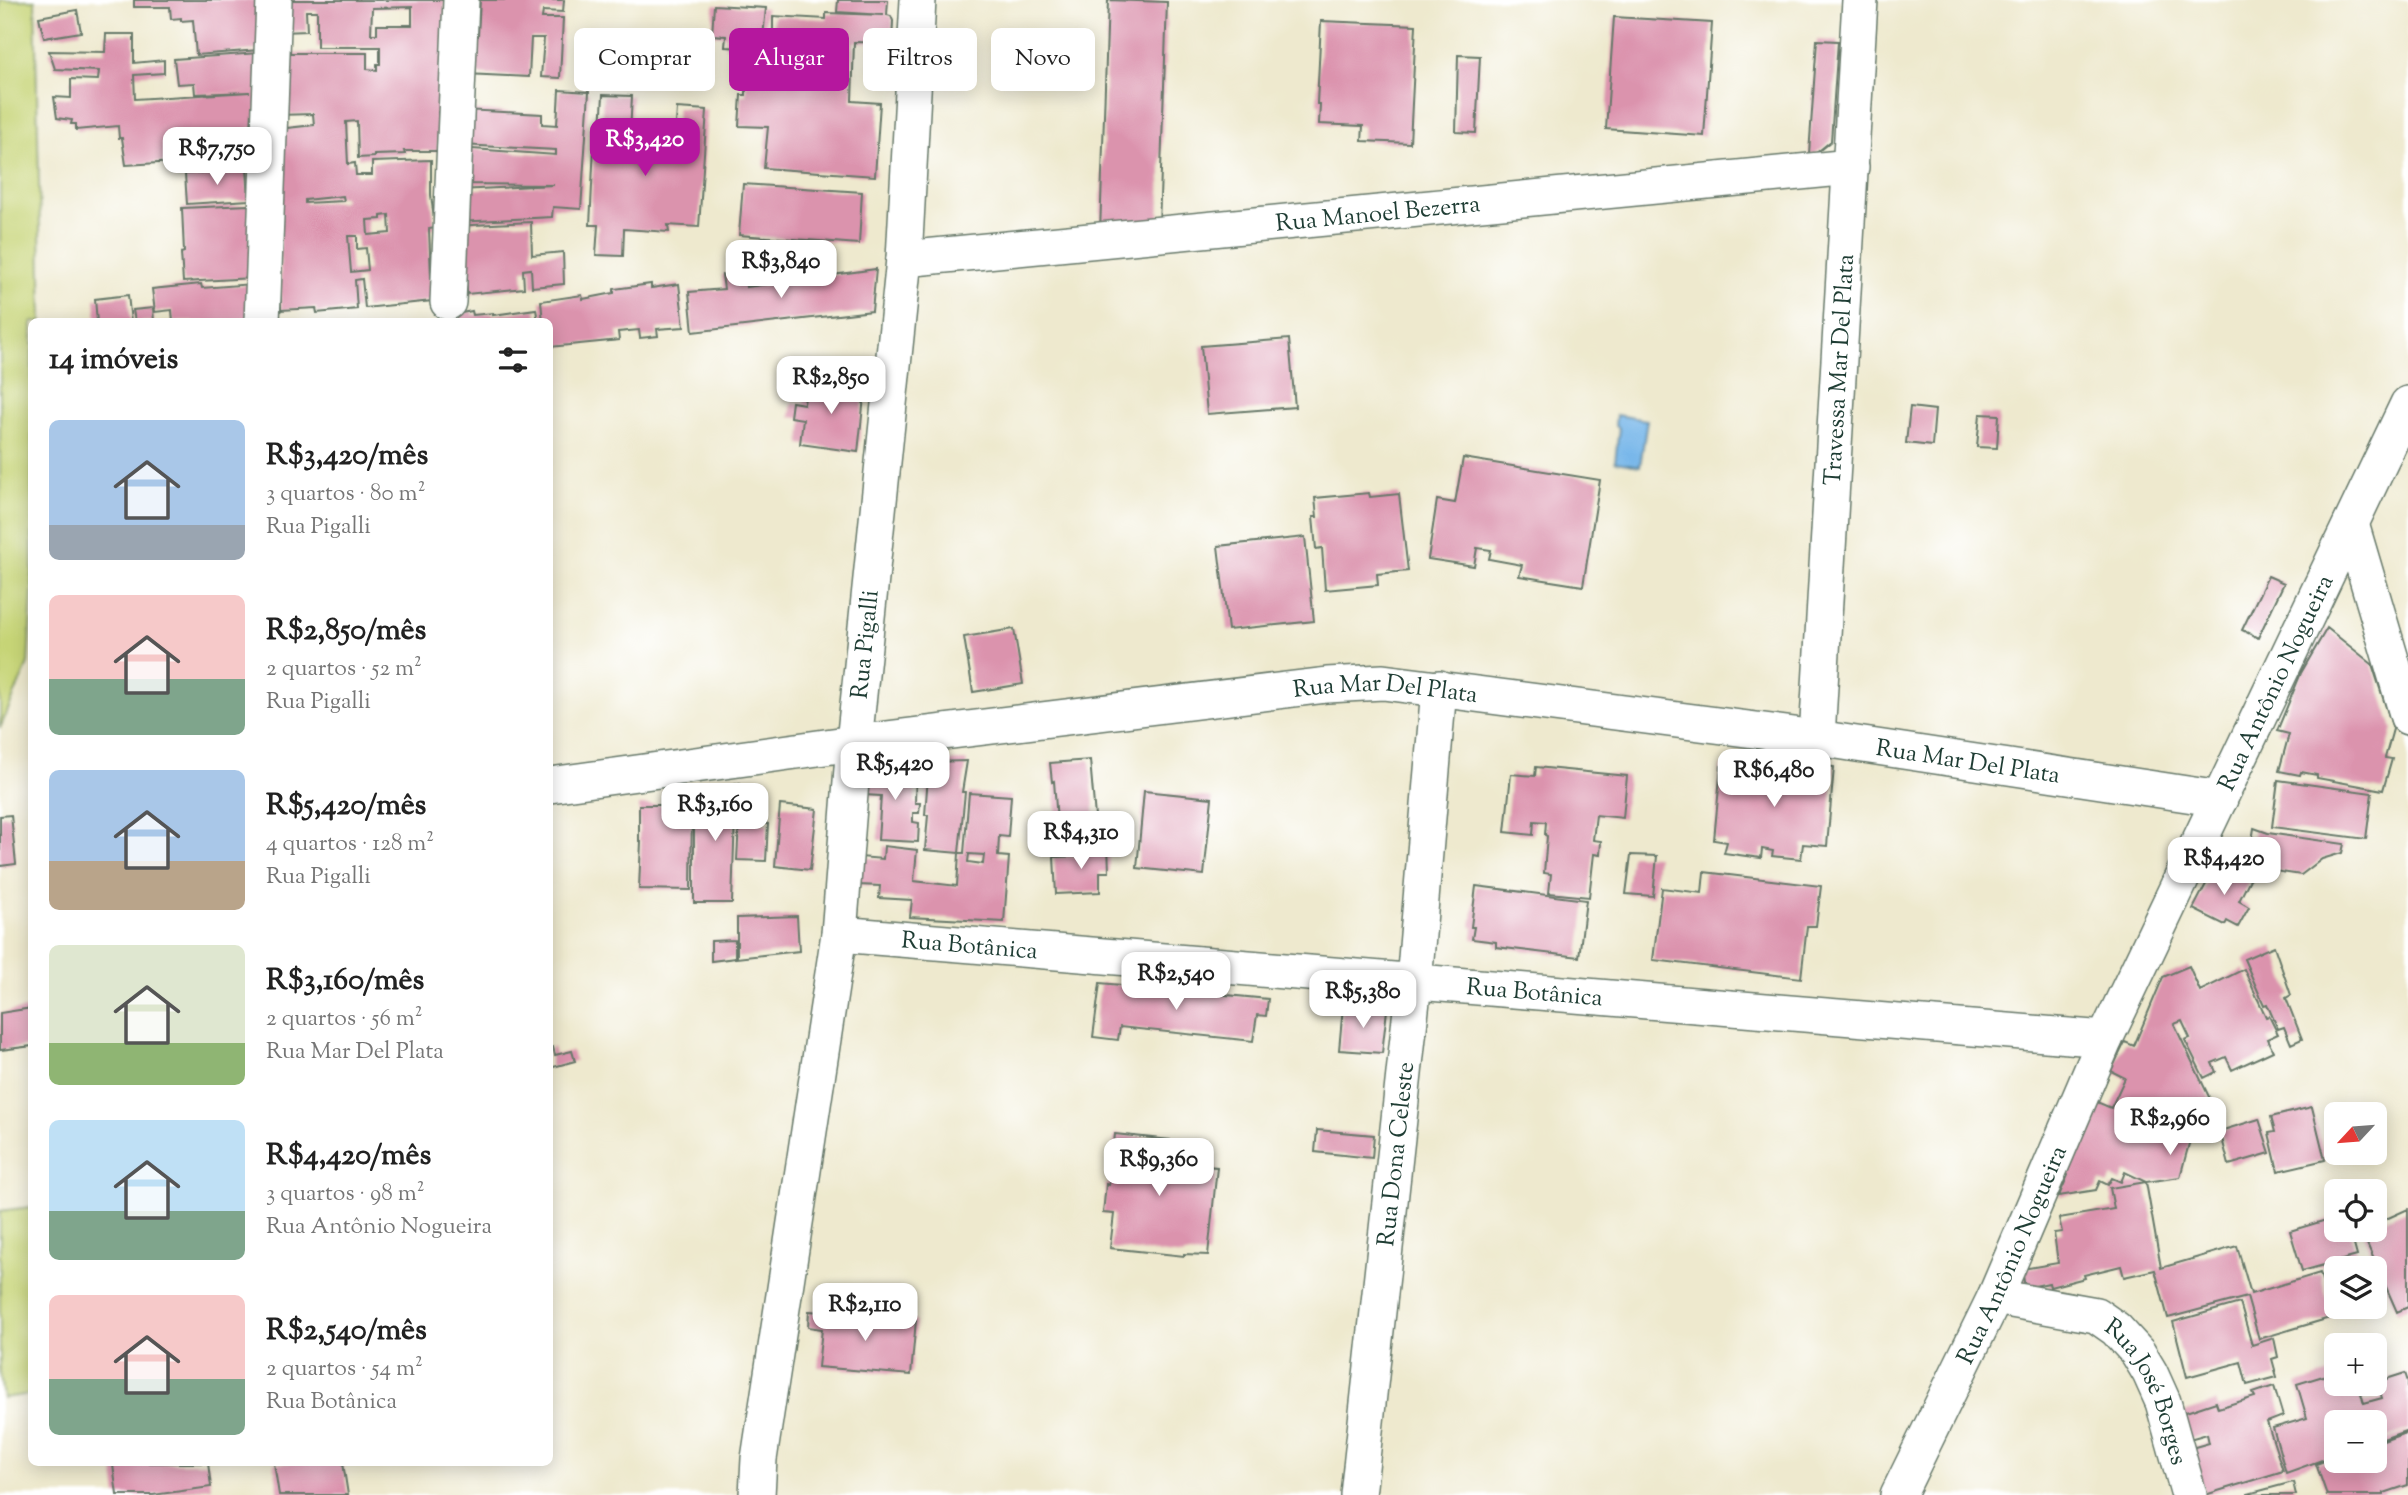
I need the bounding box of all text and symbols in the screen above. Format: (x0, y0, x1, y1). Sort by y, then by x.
chip: Comprar (574, 28, 715, 91)
chip: Alugar (729, 28, 849, 91)
chip: Filtros (863, 28, 977, 91)
chip: Novo (991, 28, 1095, 91)
pin: R$3,420 (580, 118, 710, 178)
text: R$3,420 (606, 124, 684, 157)
pin: R$7,750 (152, 128, 282, 187)
text: R$7,750 (179, 133, 255, 166)
street label: Rua Manoel Bezerra (1274, 188, 1482, 242)
pin: R$3,840 (716, 240, 846, 300)
text: R$3,840 (742, 246, 820, 279)
street label: Travessa Mar Del Plata (1817, 253, 1864, 486)
text: 14 imóveis (49, 339, 178, 382)
icon: filters (494, 341, 532, 379)
pin: R$2,850 (766, 356, 896, 416)
text: R$2,850 (793, 362, 869, 395)
text: R$3,420/mês (266, 435, 428, 478)
icon: home (105, 448, 189, 532)
text: 3 quartos · 80 m² (266, 478, 425, 511)
text: Rua Pigalli (266, 511, 371, 544)
street label: Rua Antônio Nogueira (2211, 569, 2343, 797)
street label: Rua Pigalli (844, 588, 889, 701)
text: R$2,850/mês (266, 610, 426, 653)
icon: home (105, 623, 189, 707)
text: 2 quartos · 52 m² (266, 653, 422, 686)
street label: Rua Mar Del Plata (1291, 667, 1480, 713)
text: Rua Pigalli (266, 686, 371, 719)
street label: Rua Mar Del Plata (1873, 732, 2062, 794)
pin: R$5,420 (830, 742, 960, 802)
text: R$5,420 (857, 748, 933, 781)
pin: R$6,480 (1709, 750, 1839, 809)
text: R$6,480 (1734, 755, 1814, 788)
pin: R$3,160 (650, 784, 780, 843)
text: R$5,420/mês (266, 785, 426, 828)
text: R$3,160 (677, 789, 753, 822)
icon: home (105, 798, 189, 882)
pin: R$4,310 (1016, 812, 1146, 871)
text: R$4,310 (1043, 817, 1119, 850)
text: 4 quartos · 128 m² (266, 828, 434, 861)
pin: R$4,420 (2159, 838, 2289, 897)
text: R$4,420 (2184, 843, 2264, 876)
text: Rua Pigalli (266, 861, 371, 894)
street label: Rua Botânica (900, 924, 1039, 969)
pin: R$2,540 (1111, 953, 1241, 1012)
text: R$2,540 (1137, 958, 1215, 991)
text: R$3,160/mês (266, 960, 424, 1003)
pin: R$5,380 (1298, 970, 1428, 1030)
street label: Rua Botânica (1465, 971, 1604, 1016)
icon: home (105, 973, 189, 1057)
text: R$5,380 (1325, 976, 1401, 1009)
text: 2 quartos · 56 m² (266, 1003, 423, 1036)
text: Rua Mar Del Plata (266, 1036, 444, 1069)
street label: Rua Dona Celeste (1370, 1060, 1424, 1248)
pin: R$2,960 (2105, 1098, 2235, 1157)
north arrow (2324, 1102, 2387, 1166)
map controls (2324, 1102, 2387, 1473)
text: R$2,960 (2130, 1103, 2210, 1136)
text: R$4,420/mês (266, 1135, 431, 1178)
pin: R$9,360 (1094, 1138, 1224, 1198)
street label: Rua Antônio Nogueira (1950, 1141, 2077, 1370)
text: R$9,360 (1120, 1144, 1198, 1177)
icon: home (105, 1148, 189, 1232)
text: 3 quartos · 98 m² (266, 1178, 424, 1211)
button: locate (2324, 1179, 2387, 1242)
text: Rua Antônio Nogueira (266, 1211, 492, 1244)
button: layers (2324, 1256, 2387, 1319)
pin: R$2,110 (800, 1284, 930, 1343)
text: R$2,110 (829, 1289, 901, 1322)
text: R$2,540/mês (266, 1310, 427, 1353)
street label: Rua José Borges (2097, 1311, 2195, 1469)
icon: home (105, 1323, 189, 1407)
button: + (2324, 1333, 2387, 1396)
text: 2 quartos · 54 m² (266, 1353, 423, 1386)
text: Rua Botânica (266, 1386, 397, 1419)
button: − (2324, 1410, 2387, 1473)

